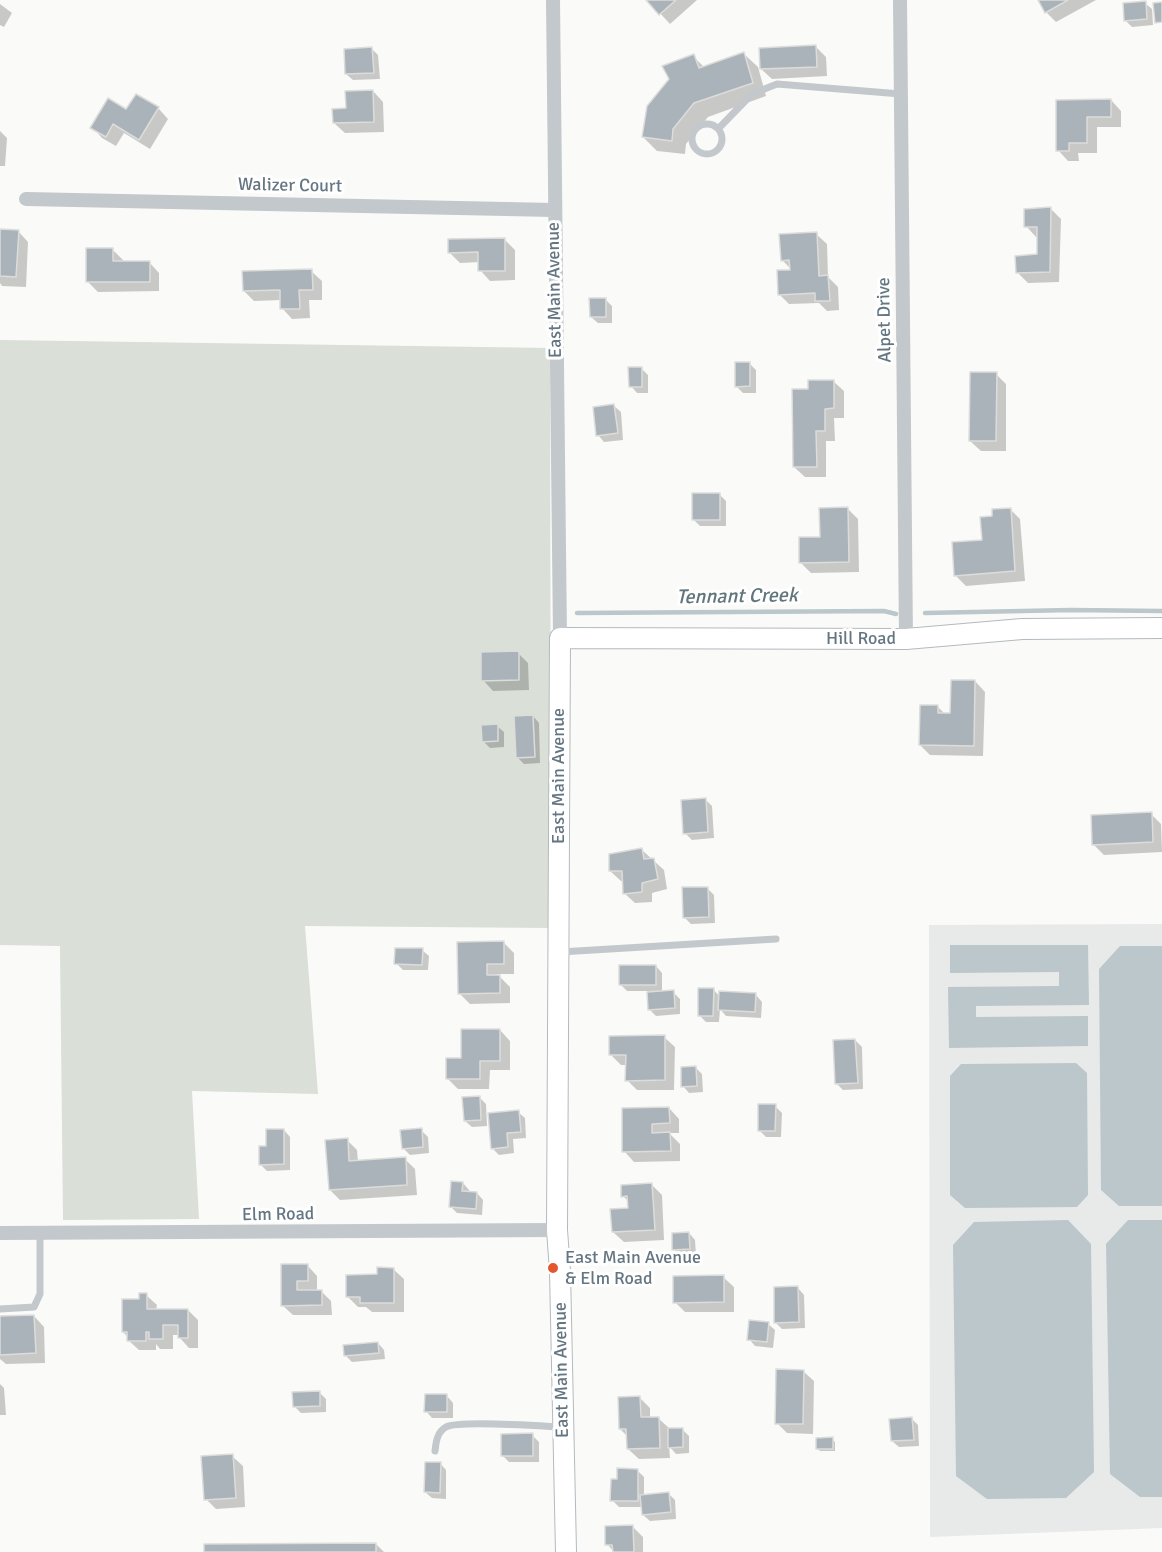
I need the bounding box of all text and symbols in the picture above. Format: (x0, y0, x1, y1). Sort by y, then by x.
street label: Walizer Court (238, 174, 342, 198)
street label: East Main Avenue (543, 222, 567, 358)
street label: Alpet Drive (873, 277, 897, 363)
water label: Tennant Creek (676, 584, 798, 610)
street label: Hill Road (826, 628, 896, 650)
street label: East Main Avenue (548, 708, 570, 844)
street label: Elm Road (242, 1204, 314, 1226)
place label: East Main Avenue & Elm Road (565, 1247, 701, 1290)
marker: East Main Avenue & Elm Road (546, 1261, 560, 1275)
street label: East Main Avenue (550, 1302, 574, 1438)

